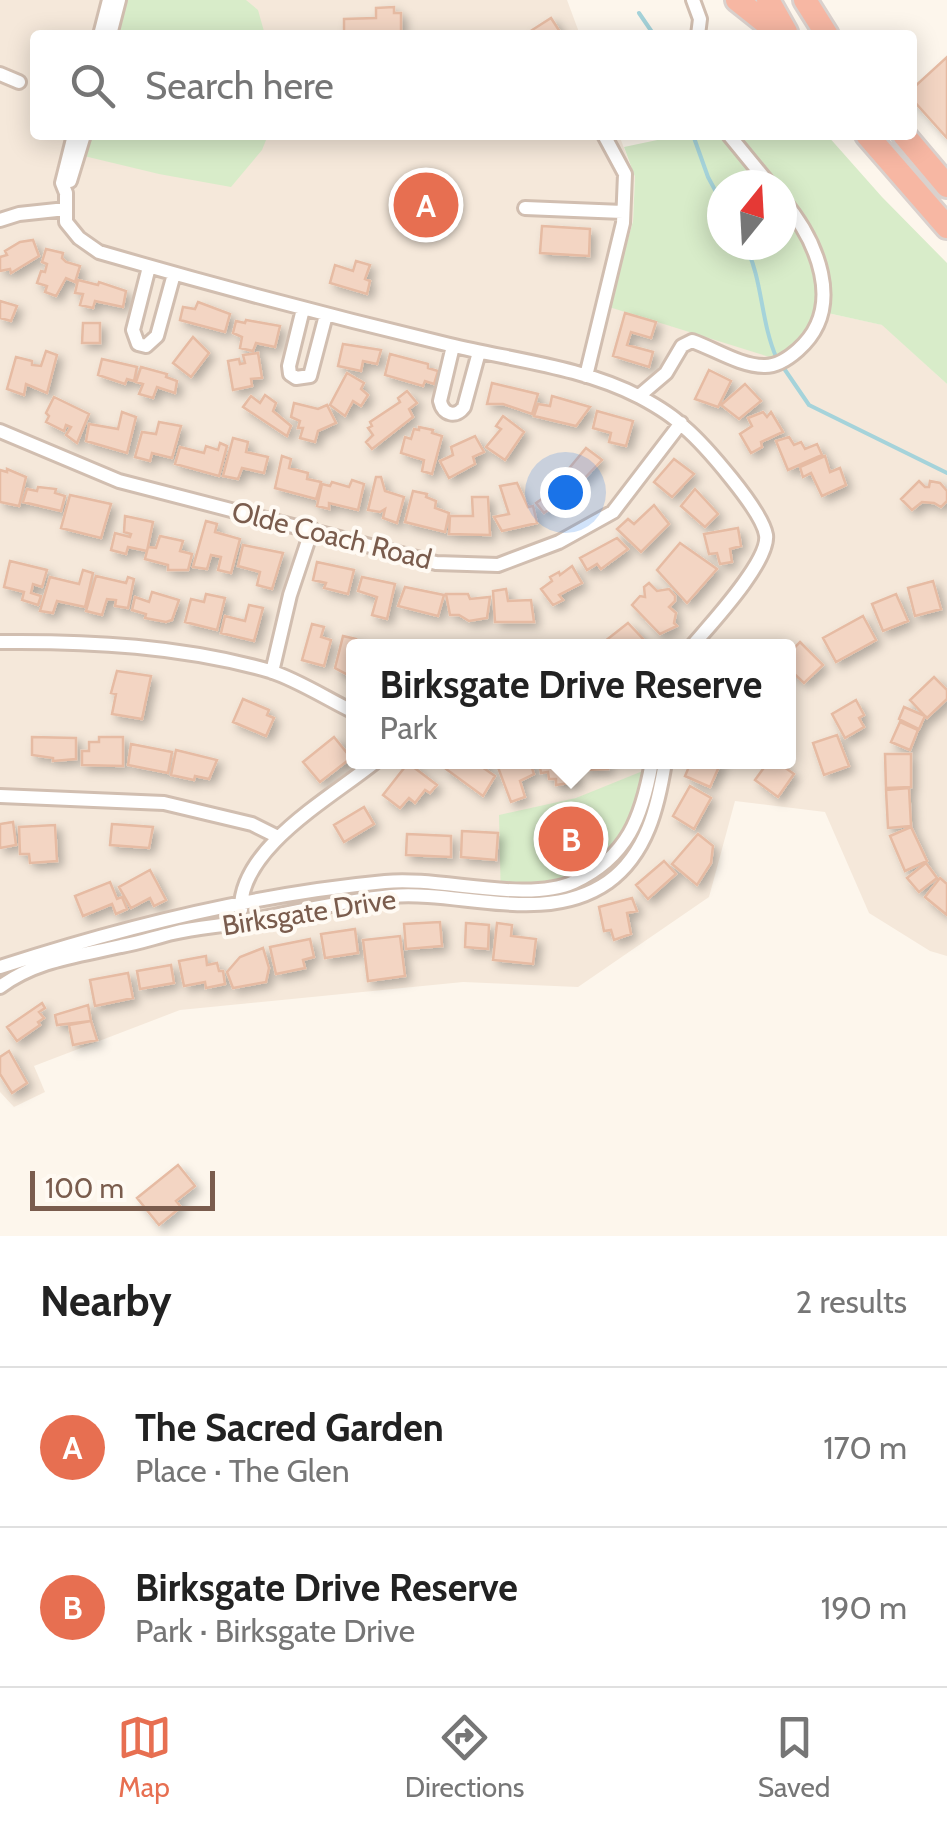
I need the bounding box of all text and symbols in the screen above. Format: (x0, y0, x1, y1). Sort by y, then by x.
search box (30, 30, 917, 140)
icon: search (65, 58, 120, 113)
text: Search here (145, 62, 334, 109)
pin: A (394, 168, 458, 242)
north arrow (707, 170, 797, 260)
your location (540, 467, 591, 518)
street label: Olde Coach Road (229, 494, 435, 576)
popup (346, 639, 796, 769)
text: Birksgate Drive Reserve (380, 661, 762, 708)
text: Park (380, 708, 437, 747)
pin: B (538, 802, 604, 876)
street label: Birksgate Drive (220, 881, 398, 943)
scale bar (30, 1166, 215, 1210)
text: 100 m (45, 1171, 124, 1205)
text: Nearby (40, 1275, 172, 1327)
text: 2 results (796, 1282, 907, 1321)
text: The Sacred Garden (135, 1404, 444, 1451)
text: A (62, 1428, 83, 1467)
text: 170 m (823, 1428, 907, 1467)
text: Place · The Glen (135, 1451, 350, 1490)
text: Birksgate Drive Reserve (135, 1564, 518, 1611)
text: B (62, 1588, 83, 1627)
text: 190 m (821, 1588, 907, 1627)
text: Park · Birksgate Drive (135, 1611, 415, 1650)
tab: Map (117, 1710, 172, 1804)
tab: Directions (405, 1710, 524, 1804)
tab: Saved (758, 1710, 830, 1804)

